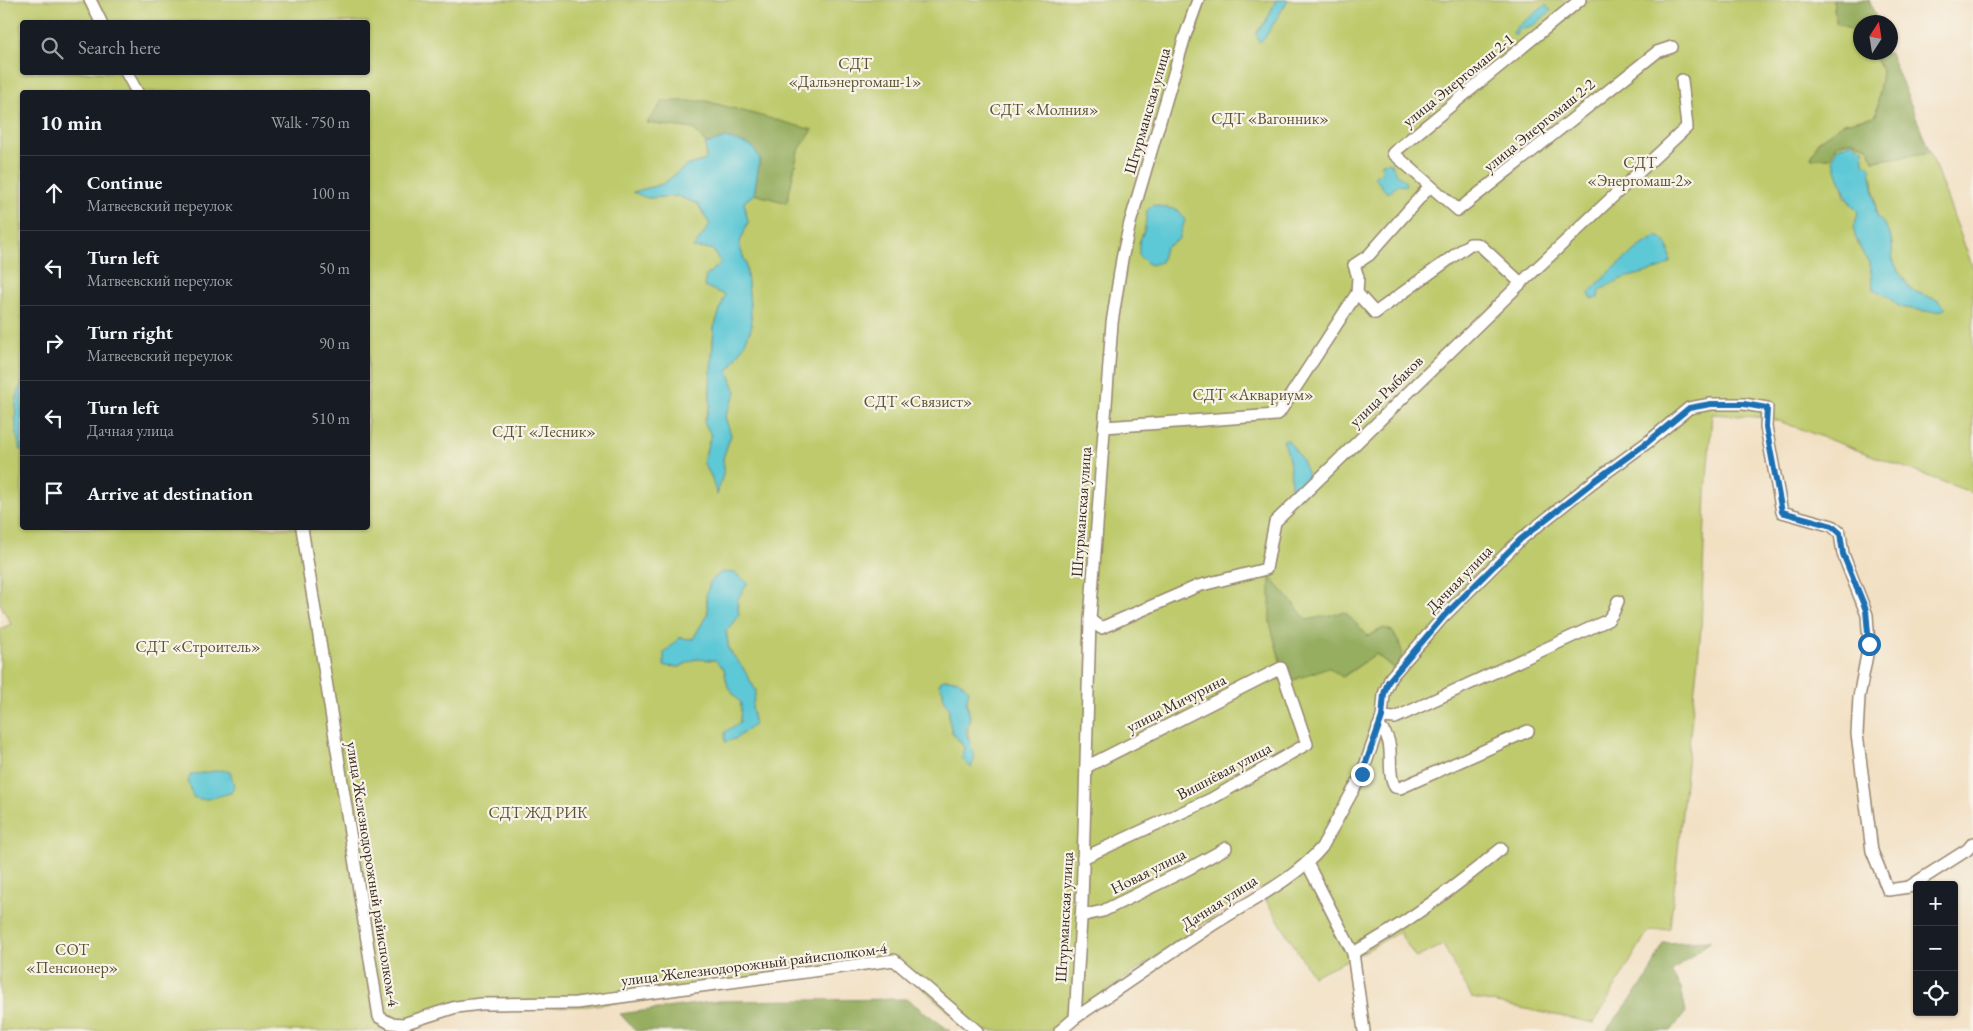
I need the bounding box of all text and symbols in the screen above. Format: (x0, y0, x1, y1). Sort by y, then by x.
north arrow (1853, 15, 1898, 60)
search box (20, 20, 370, 75)
street label: улица Энергомаш 2-1 (1398, 29, 1518, 131)
icon: search (38, 34, 66, 62)
text: Search here (78, 35, 160, 60)
street label: Штурманская улица (1119, 45, 1175, 177)
park label: СДТ «Дальэнергомаш-1» (789, 53, 921, 92)
street label: улица Энергомаш 2-2 (1479, 73, 1599, 176)
park label: СДТ «Молния» (990, 99, 1098, 120)
park label: СДТ «Вагонник» (1211, 108, 1329, 129)
text: 10 min (40, 109, 102, 136)
text: Walk · 750 m (271, 112, 350, 133)
park label: СДТ «Энергомаш-2» (1587, 152, 1693, 191)
text: Continue (87, 170, 162, 195)
icon: ahead (40, 179, 68, 207)
text: 100 m (311, 183, 350, 204)
text: Матвеевский переулок (87, 195, 233, 216)
text: Turn left (87, 245, 159, 270)
icon: left (40, 254, 68, 282)
text: 50 m (319, 258, 350, 279)
text: Матвеевский переулок (87, 270, 233, 291)
text: Turn right (87, 320, 173, 345)
icon: right (40, 329, 68, 357)
text: 90 m (319, 333, 350, 354)
text: Матвеевский переулок (87, 345, 233, 366)
street label: улица Рыбаков (1345, 350, 1428, 431)
park label: СДТ «Аквариум» (1192, 384, 1314, 405)
park label: СДТ «Связист» (864, 391, 972, 412)
text: Turn left (87, 395, 159, 420)
icon: left (40, 404, 68, 432)
text: 510 m (311, 408, 350, 429)
text: Дачная улица (87, 420, 174, 441)
park label: СДТ «Лесник» (492, 421, 596, 442)
street label: Штурманская улица (1066, 445, 1096, 578)
icon: arrive (40, 479, 68, 507)
text: Arrive at destination (87, 481, 253, 506)
street label: Дачная улица (1421, 540, 1497, 618)
route start (1858, 633, 1881, 656)
park label: СДТ «Строитель» (135, 636, 261, 657)
street label: улица Мичурина (1123, 669, 1230, 737)
street label: Вишнёвая улица (1173, 737, 1276, 805)
street label: улица Железнодорожный райисполком-4 (342, 740, 404, 1008)
route end (1351, 763, 1374, 786)
park label: СДТ ЖД РИК (488, 802, 588, 823)
street label: Новая улица (1107, 843, 1190, 899)
street label: Штурманская улица (1050, 851, 1078, 983)
street label: Дачная улица (1177, 869, 1262, 934)
map controls (1913, 881, 1958, 1016)
button: + (1913, 881, 1958, 926)
button: − (1913, 926, 1958, 971)
street label: улица Железнодорожный райисполком-4 (620, 937, 889, 991)
park label: СОТ «Пенсионер» (26, 939, 118, 978)
button: locate (1913, 971, 1958, 1016)

